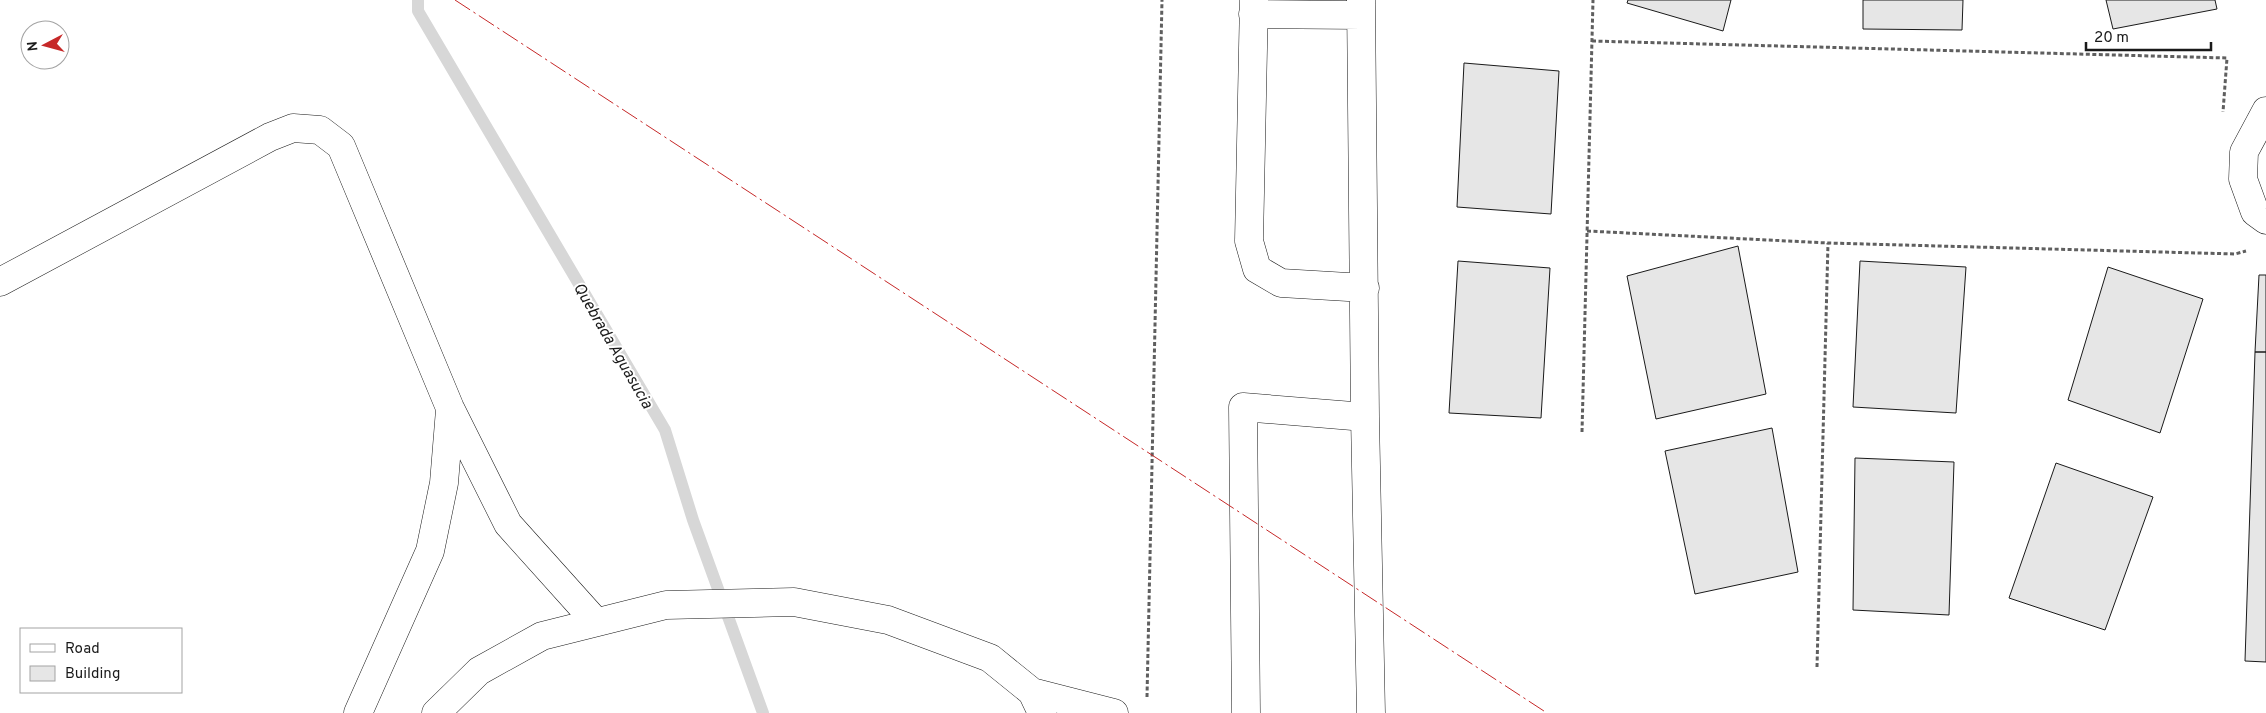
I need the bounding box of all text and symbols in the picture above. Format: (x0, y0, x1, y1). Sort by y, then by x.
north arrow (20, 20, 70, 70)
scale bar (2086, 20, 2211, 52)
text: 20 m (2094, 29, 2129, 48)
text: N (25, 40, 43, 52)
water label: Quebrada Aguasucia (568, 279, 657, 413)
legend (20, 628, 182, 693)
text: Road (65, 640, 100, 659)
text: Building (65, 665, 120, 684)

